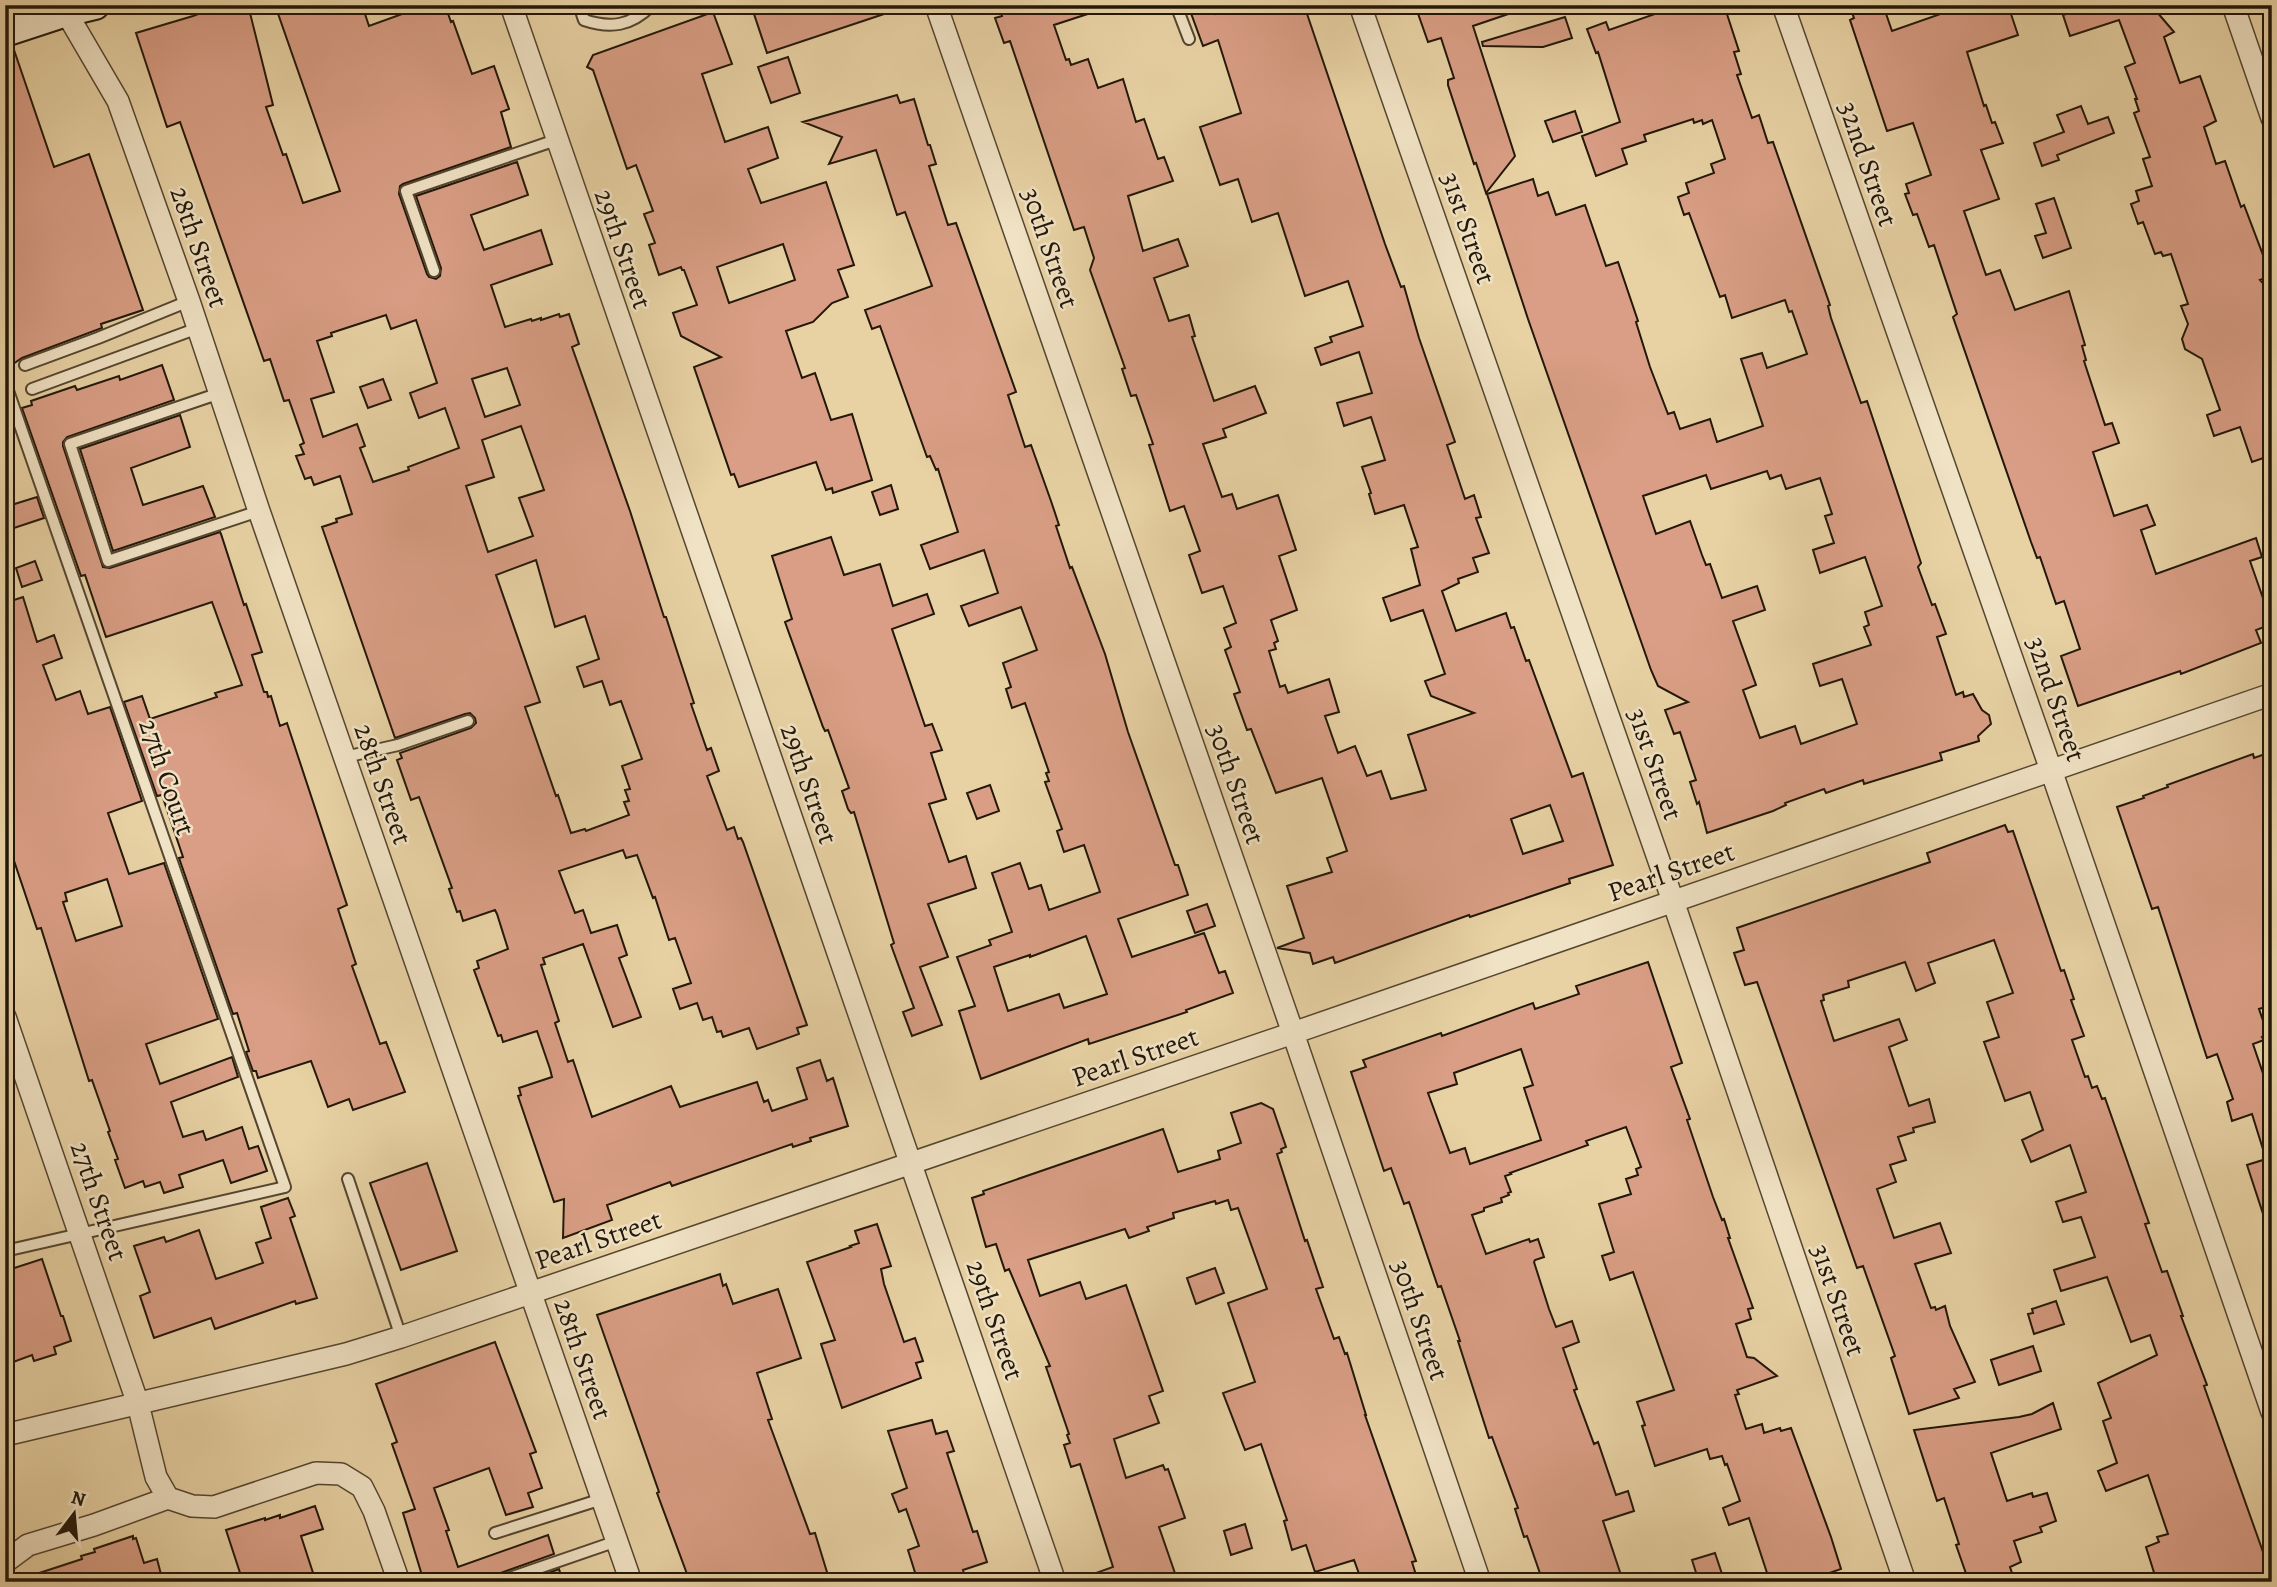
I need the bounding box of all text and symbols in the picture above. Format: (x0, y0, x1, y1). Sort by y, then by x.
street label: 32nd Street (1829, 96, 1907, 232)
street label: 31st Street (1431, 167, 1505, 289)
street label: 28th Street (161, 181, 237, 313)
street label: 30th Street (1012, 183, 1088, 313)
street label: 29th Street (585, 184, 661, 314)
street label: 32nd Street (2017, 631, 2095, 767)
street label: 31st Street (1618, 703, 1692, 825)
street label: 27th Court (129, 714, 205, 840)
street label: 28th Street (345, 718, 421, 850)
street label: 29th Street (771, 719, 847, 849)
street label: 30th Street (1198, 719, 1274, 849)
street label: Pearl Street (1603, 833, 1739, 911)
street label: Pearl Street (1067, 1018, 1203, 1096)
street label: 27th Street (61, 1136, 137, 1266)
street label: Pearl Street (530, 1201, 666, 1279)
street label: 31st Street (1801, 1239, 1875, 1361)
street label: 29th Street (957, 1255, 1033, 1385)
street label: 30th Street (1382, 1255, 1458, 1385)
street label: 28th Street (545, 1293, 621, 1425)
north arrow (38, 1478, 108, 1548)
text: N (68, 1484, 89, 1513)

